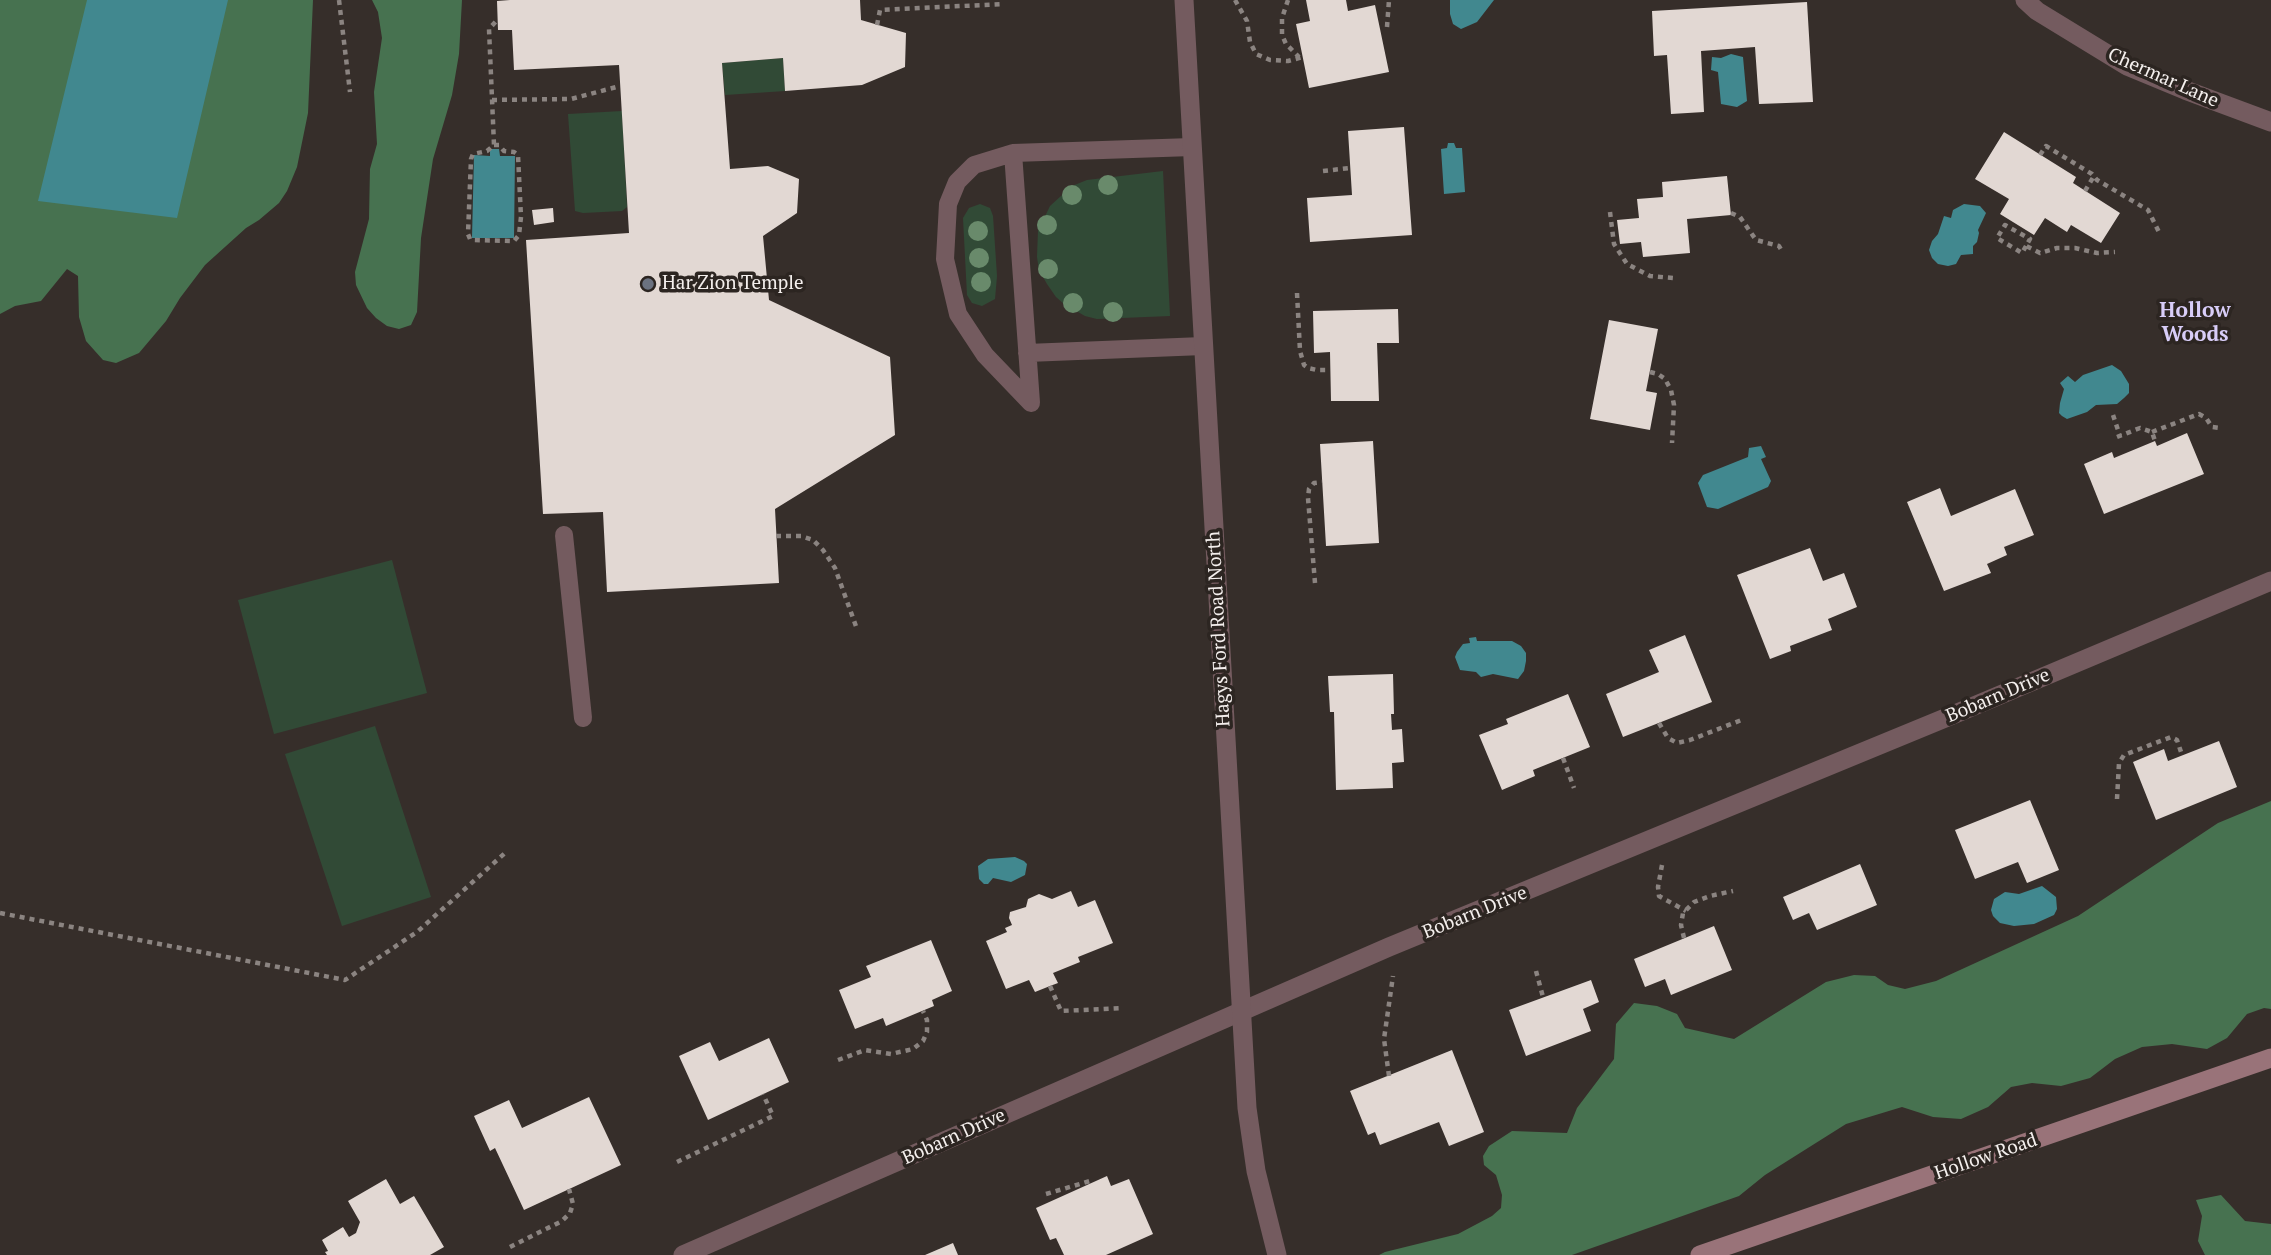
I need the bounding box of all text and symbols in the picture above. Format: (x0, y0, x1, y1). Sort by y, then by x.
street label: Chermar Lane (2104, 43, 2222, 113)
place label: Har Zion Temple (662, 273, 804, 295)
marker: Har Zion Temple (640, 276, 656, 292)
district label: Hollow Woods (2159, 298, 2231, 348)
street label: Hagys Ford Road North (1202, 530, 1236, 728)
street label: Bobarn Drive (1943, 664, 2053, 728)
street label: Bobarn Drive (1419, 882, 1531, 944)
street label: Bobarn Drive (899, 1104, 1009, 1170)
street label: Hollow Road (1932, 1129, 2040, 1185)

